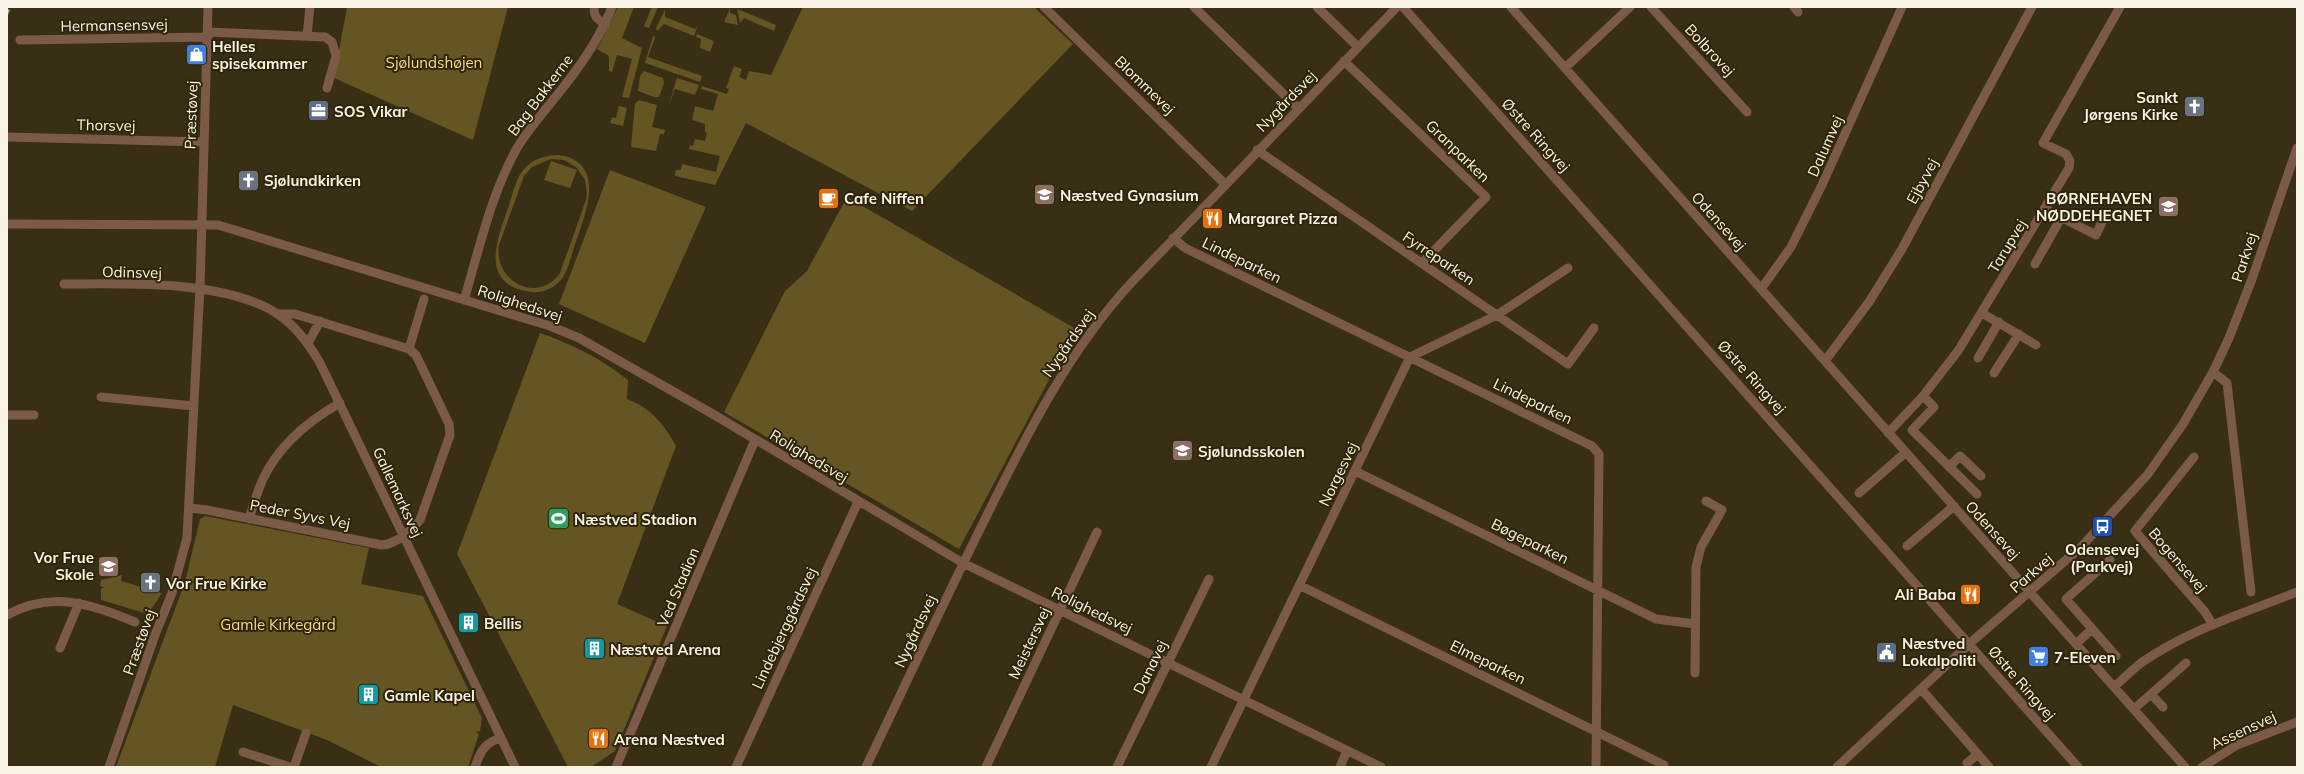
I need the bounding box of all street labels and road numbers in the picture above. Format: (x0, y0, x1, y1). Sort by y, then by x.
street label: Hermansensvej (60, 15, 168, 35)
street label: Bolbrovej (1681, 20, 1739, 80)
street label: Bag Bakkerne (503, 50, 577, 140)
street label: Blommevej (1111, 52, 1179, 118)
street label: Nygårdsvej (1252, 66, 1320, 136)
street label: Præstøvej (180, 80, 202, 150)
street label: Østre Ringvej (1498, 94, 1574, 176)
street label: Dalumvej (1803, 112, 1847, 180)
street label: Thorsvej (77, 115, 135, 135)
street label: Granparken (1422, 116, 1494, 186)
street label: Ejbyvej (1902, 155, 1942, 207)
street label: Odensevej (1688, 188, 1750, 254)
street label: Tarupvej (1984, 216, 2030, 276)
street label: Fyrreparken (1399, 227, 1479, 289)
street label: Parkvej (2227, 230, 2261, 284)
street label: Lindeparken (1199, 233, 1285, 287)
street label: Odinsvej (102, 262, 162, 282)
street label: Rolighedsvej (475, 280, 565, 326)
street label: Nygårdsvej (1038, 305, 1098, 381)
street label: Østre Ringvej (1714, 336, 1790, 418)
street label: Lindeparken (1490, 374, 1576, 428)
street label: Rolighedsvej (766, 425, 852, 487)
street label: Norgesvej (1314, 439, 1362, 509)
street label: Gallemarksvej (369, 444, 427, 540)
street label: Peder Syvs Vej (248, 495, 352, 533)
street label: Odensevej (1962, 497, 2024, 563)
street label: Bøgeparken (1488, 514, 1572, 568)
street label: Bogensevej (2145, 524, 2211, 596)
street label: Ved Stadion (653, 545, 703, 629)
street label: Parkvej (2006, 549, 2056, 597)
street label: Lindebjerggårdsvej (747, 564, 821, 692)
street label: Rolighedsvej (1048, 582, 1136, 638)
street label: Nygårdsvej (890, 591, 940, 671)
street label: Meistersvej (1004, 604, 1054, 682)
street label: Præstøvej (118, 606, 160, 678)
street label: Elmeparken (1447, 636, 1529, 688)
street label: Danavej (1129, 637, 1171, 697)
street label: Østre Ringvej (1984, 642, 2060, 724)
street label: Assensvej (2207, 707, 2279, 753)

